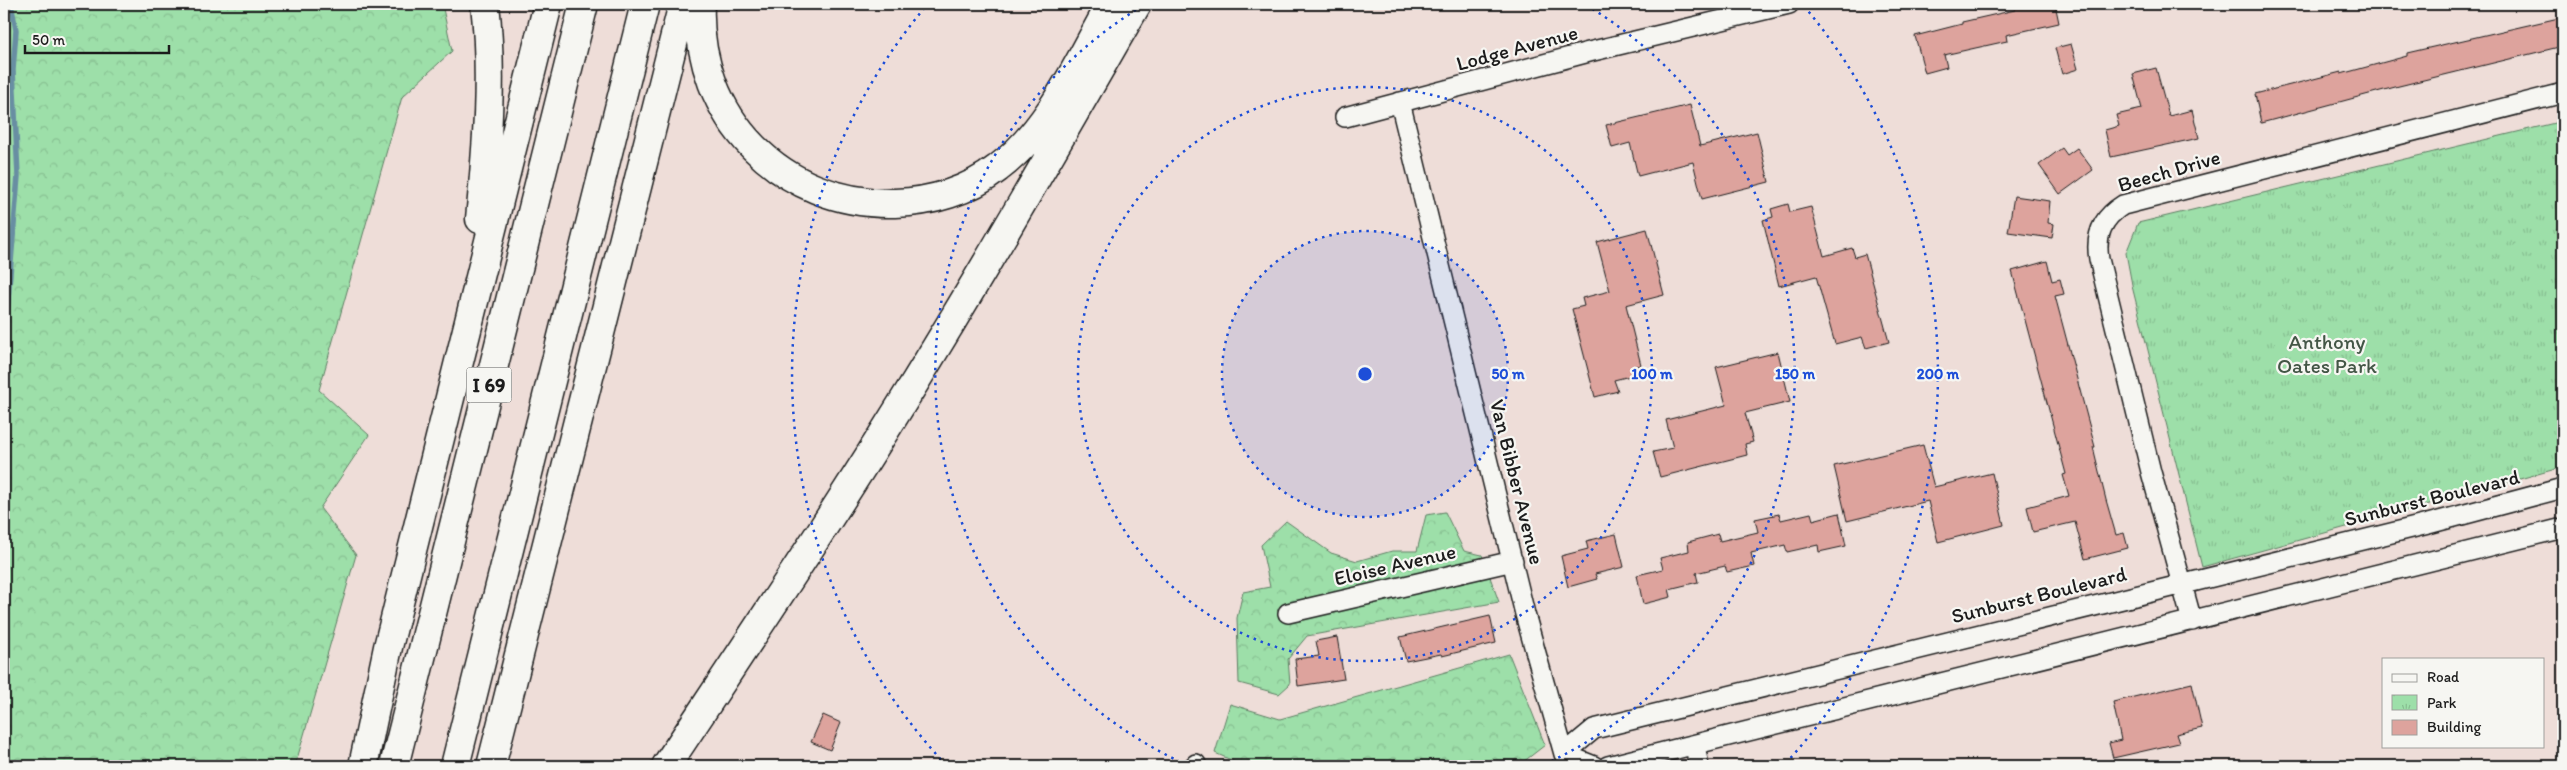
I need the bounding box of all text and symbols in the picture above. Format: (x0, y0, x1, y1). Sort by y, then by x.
street label: Lodge Avenue (1453, 19, 1581, 76)
scale bar (25, 22, 169, 54)
text: 50 m (32, 31, 65, 49)
street label: Beech Drive (2115, 144, 2223, 197)
park label: Anthony Oates Park (2277, 329, 2377, 378)
centre of rings (1356, 365, 1374, 383)
text: 50 m (1491, 365, 1525, 383)
text: 100 m (1631, 365, 1673, 383)
text: 150 m (1775, 365, 1815, 383)
text: 200 m (1917, 365, 1960, 383)
road number: I 69 (466, 368, 512, 402)
street label: Van Bibber Avenue (1485, 397, 1550, 567)
street label: Sunburst Boulevard (2342, 464, 2523, 531)
street label: Eloise Avenue (1331, 538, 1458, 591)
street label: Sunburst Boulevard (1949, 561, 2130, 628)
legend (2382, 658, 2544, 748)
text: Road (2427, 668, 2460, 686)
text: Park (2427, 694, 2457, 712)
text: Building (2427, 718, 2481, 736)

